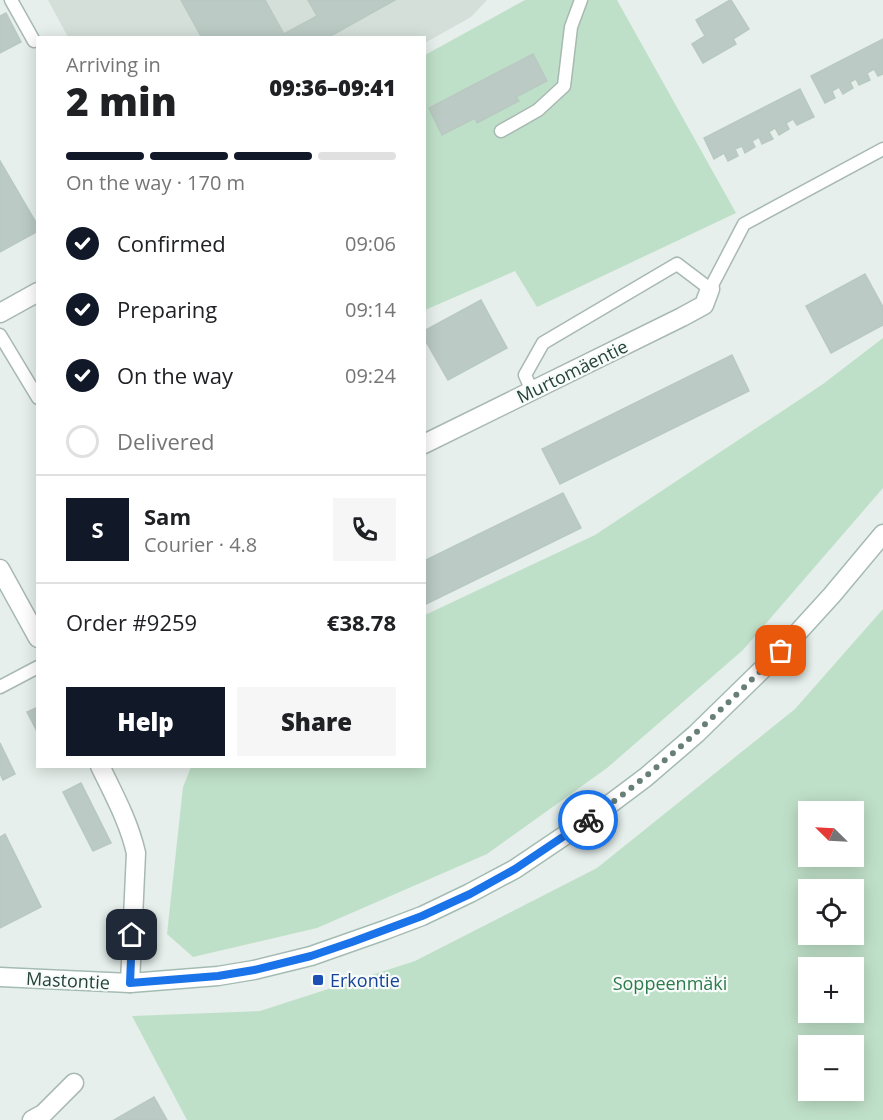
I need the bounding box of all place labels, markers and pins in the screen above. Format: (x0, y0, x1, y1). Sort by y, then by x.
pin (755, 625, 806, 676)
pin (106, 909, 157, 960)
place label: Erkontie (330, 968, 400, 992)
marker: Erkontie (311, 973, 325, 987)

